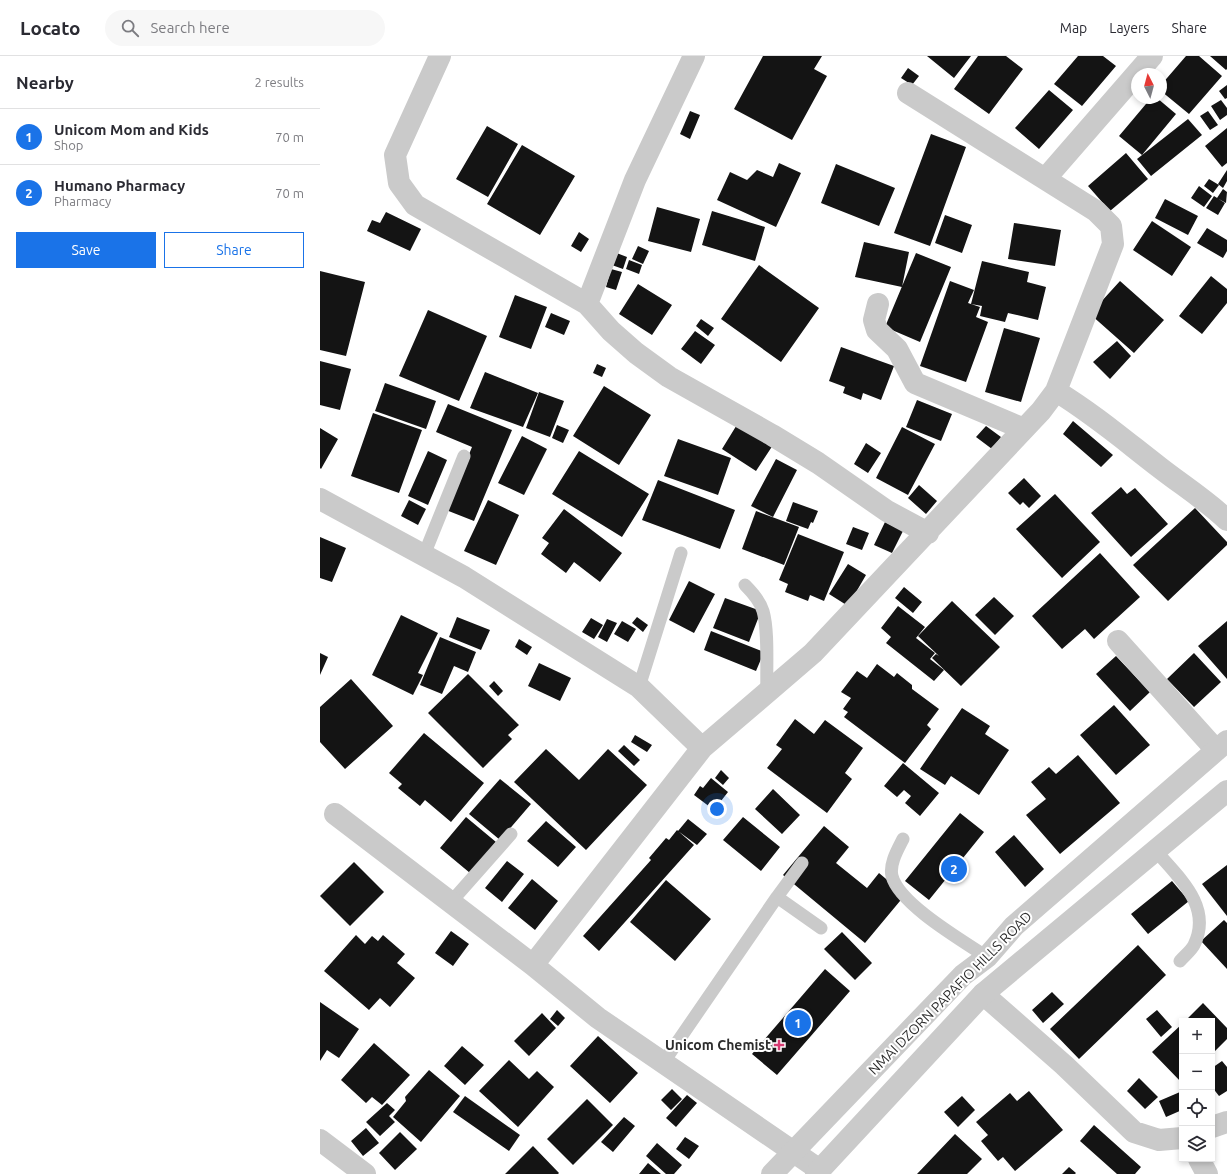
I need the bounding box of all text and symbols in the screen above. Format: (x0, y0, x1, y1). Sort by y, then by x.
search box (105, 10, 385, 46)
text: Locato (20, 17, 81, 39)
icon: search (119, 17, 141, 39)
text: Search here (151, 19, 230, 36)
text: Map (1060, 20, 1087, 36)
text: Layers (1109, 20, 1149, 36)
text: Share (1171, 20, 1207, 36)
north arrow (1131, 68, 1167, 104)
text: Nearby (16, 73, 74, 92)
text: 2 results (254, 75, 304, 89)
text: Unicom Mom and Kids (54, 121, 209, 138)
text: 1 (25, 130, 33, 144)
text: 70 m (275, 130, 304, 144)
text: Shop (54, 138, 83, 152)
text: Humano Pharmacy (54, 177, 185, 194)
text: 2 (25, 186, 33, 200)
text: 70 m (275, 186, 304, 200)
text: Pharmacy (54, 194, 111, 208)
button: Save (16, 232, 156, 268)
button: Share (164, 232, 304, 268)
your location (707, 799, 727, 819)
pin: 2 (941, 854, 967, 884)
street label: NMAI DZORN PAPAFIO HILLS ROAD (865, 908, 1035, 1078)
pin: 1 (785, 1008, 811, 1038)
map controls (1179, 1018, 1215, 1162)
button: + (1179, 1018, 1215, 1054)
place label: Unicom Chemist (665, 1037, 771, 1053)
marker: Unicom Chemist (774, 1040, 784, 1050)
button: − (1179, 1054, 1215, 1090)
button: locate (1179, 1090, 1215, 1126)
button: layers (1179, 1126, 1215, 1162)

